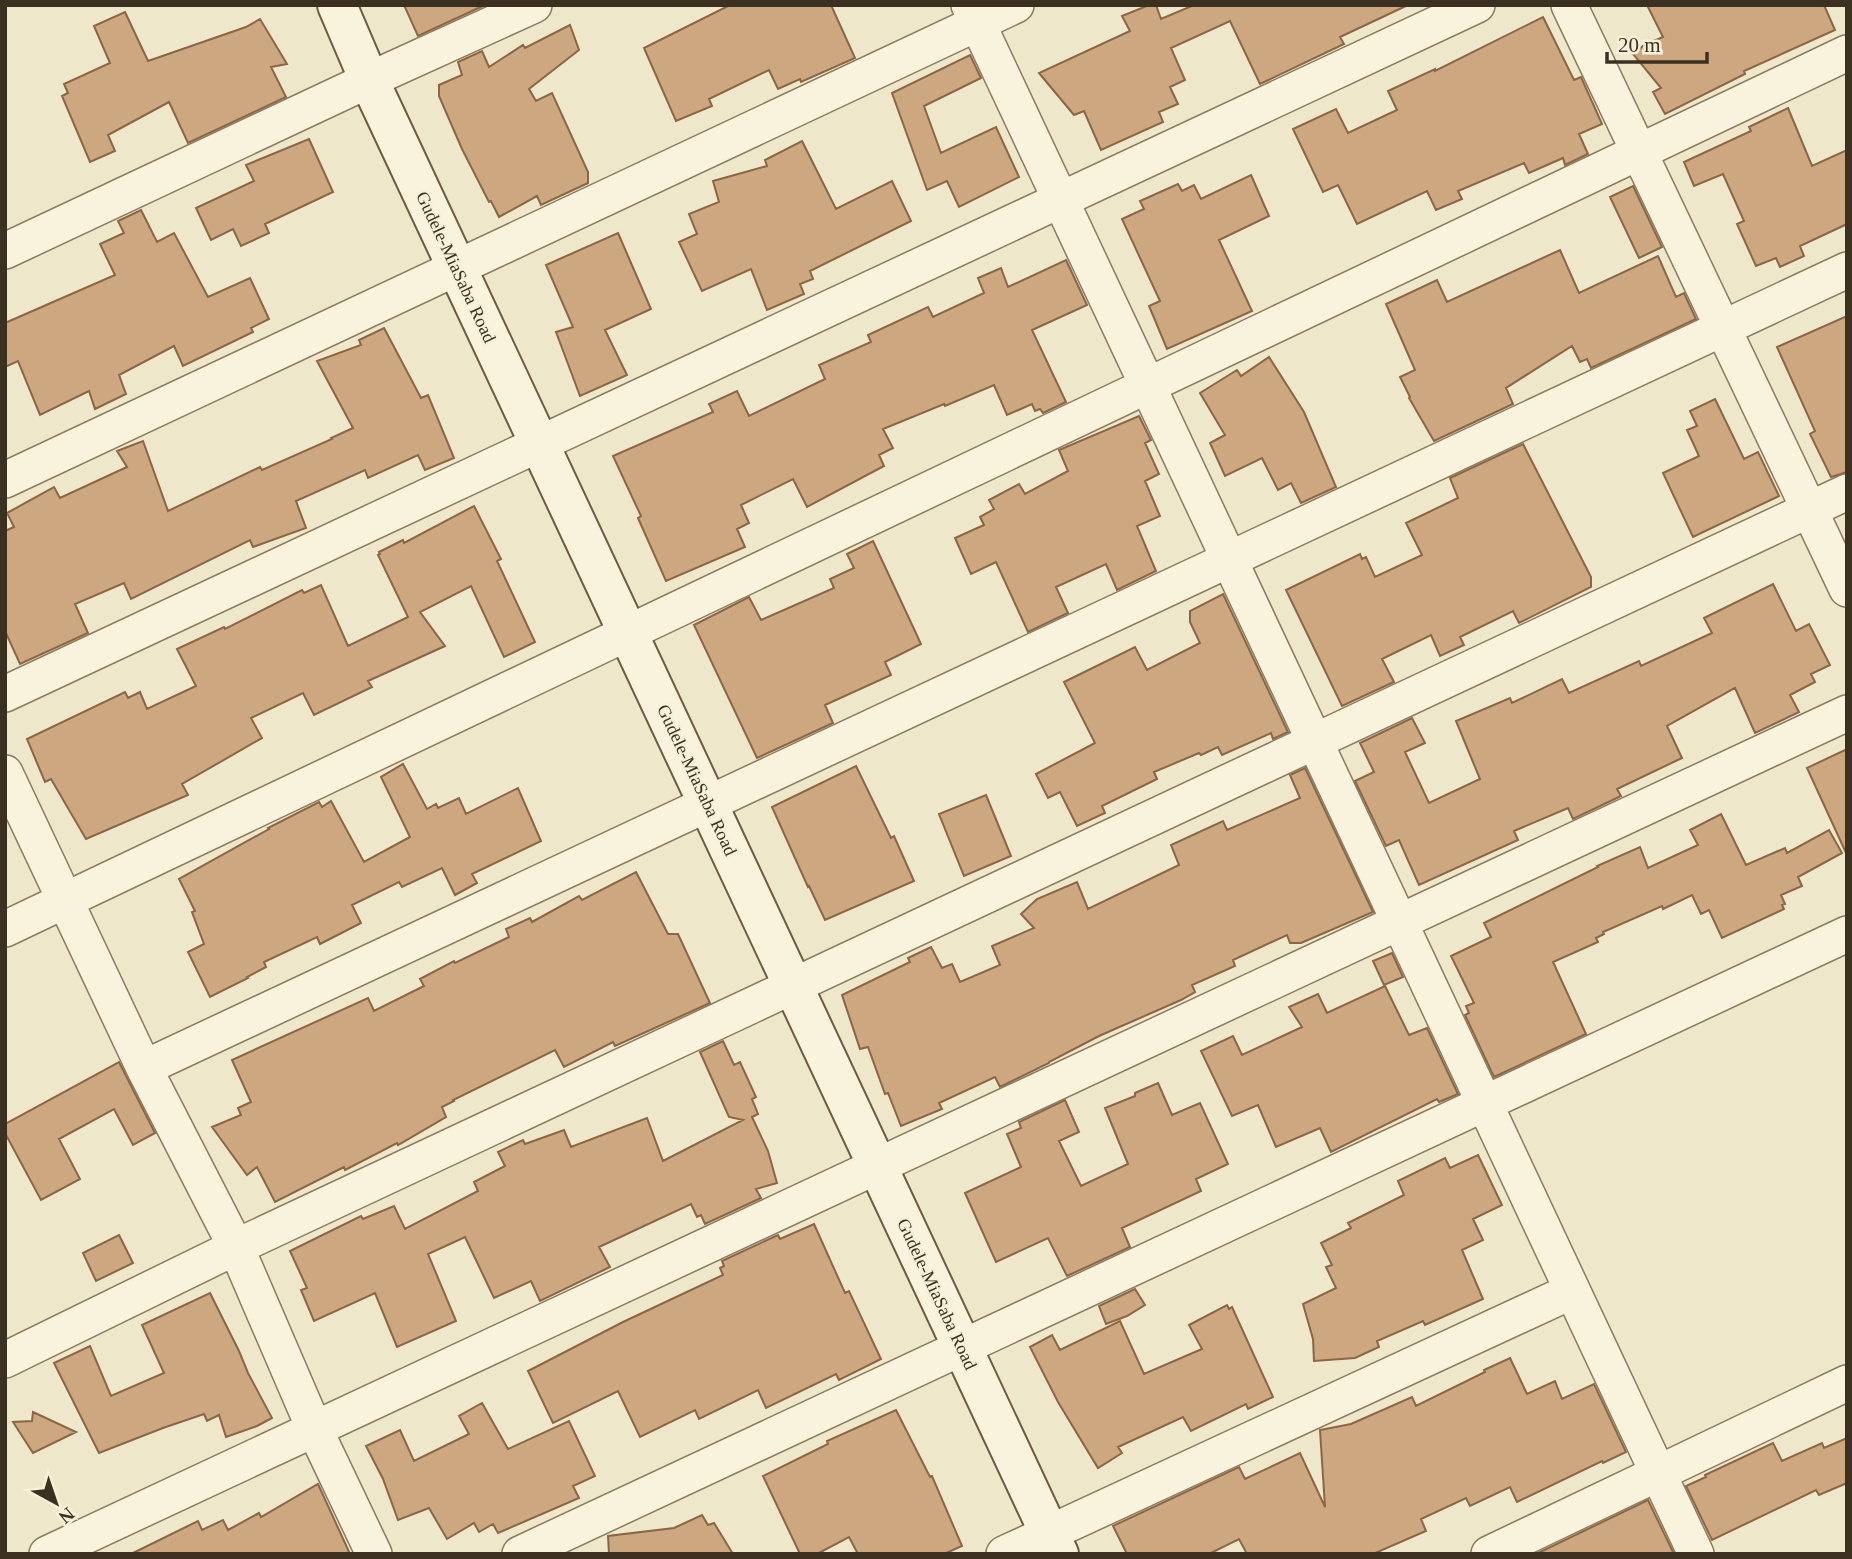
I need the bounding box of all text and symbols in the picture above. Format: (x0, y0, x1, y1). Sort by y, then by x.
scale bar (1607, 21, 1707, 65)
text: 20 m (1618, 33, 1661, 57)
street label: Gudele-MiaSaba Road (412, 188, 500, 346)
street label: Gudele-MiaSaba Road (653, 701, 741, 859)
street label: Gudele-MiaSaba Road (893, 1215, 981, 1373)
north arrow (21, 1468, 91, 1538)
text: N (54, 1503, 79, 1528)

